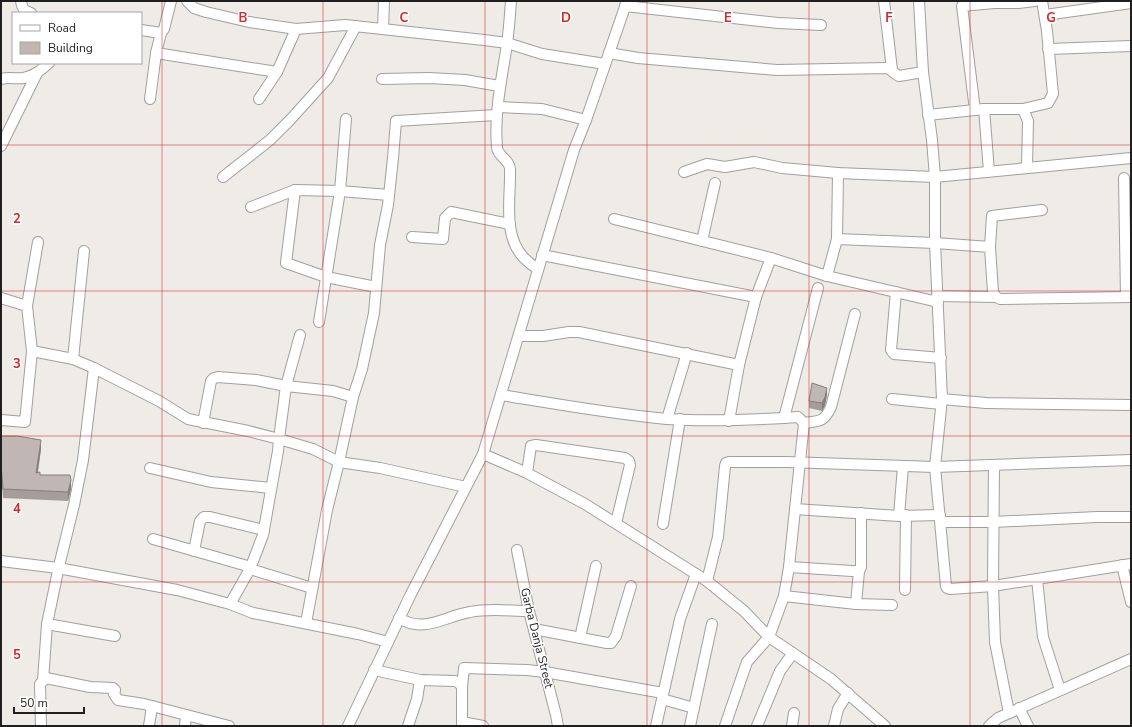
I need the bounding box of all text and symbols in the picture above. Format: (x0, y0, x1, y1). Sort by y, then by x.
text: B (239, 9, 248, 27)
text: C (400, 9, 409, 27)
text: D (561, 9, 571, 27)
text: E (724, 9, 732, 27)
text: F (885, 9, 893, 27)
text: G (1046, 9, 1056, 27)
legend (12, 12, 142, 64)
text: Road (48, 20, 76, 36)
text: Building (48, 40, 93, 56)
text: 2 (13, 210, 21, 228)
text: 3 (13, 355, 21, 373)
text: 4 (13, 500, 21, 518)
street label: Garba Danja Street (517, 586, 557, 691)
text: 5 (13, 646, 21, 664)
scale bar (14, 689, 84, 715)
text: 50 m (20, 695, 48, 711)

